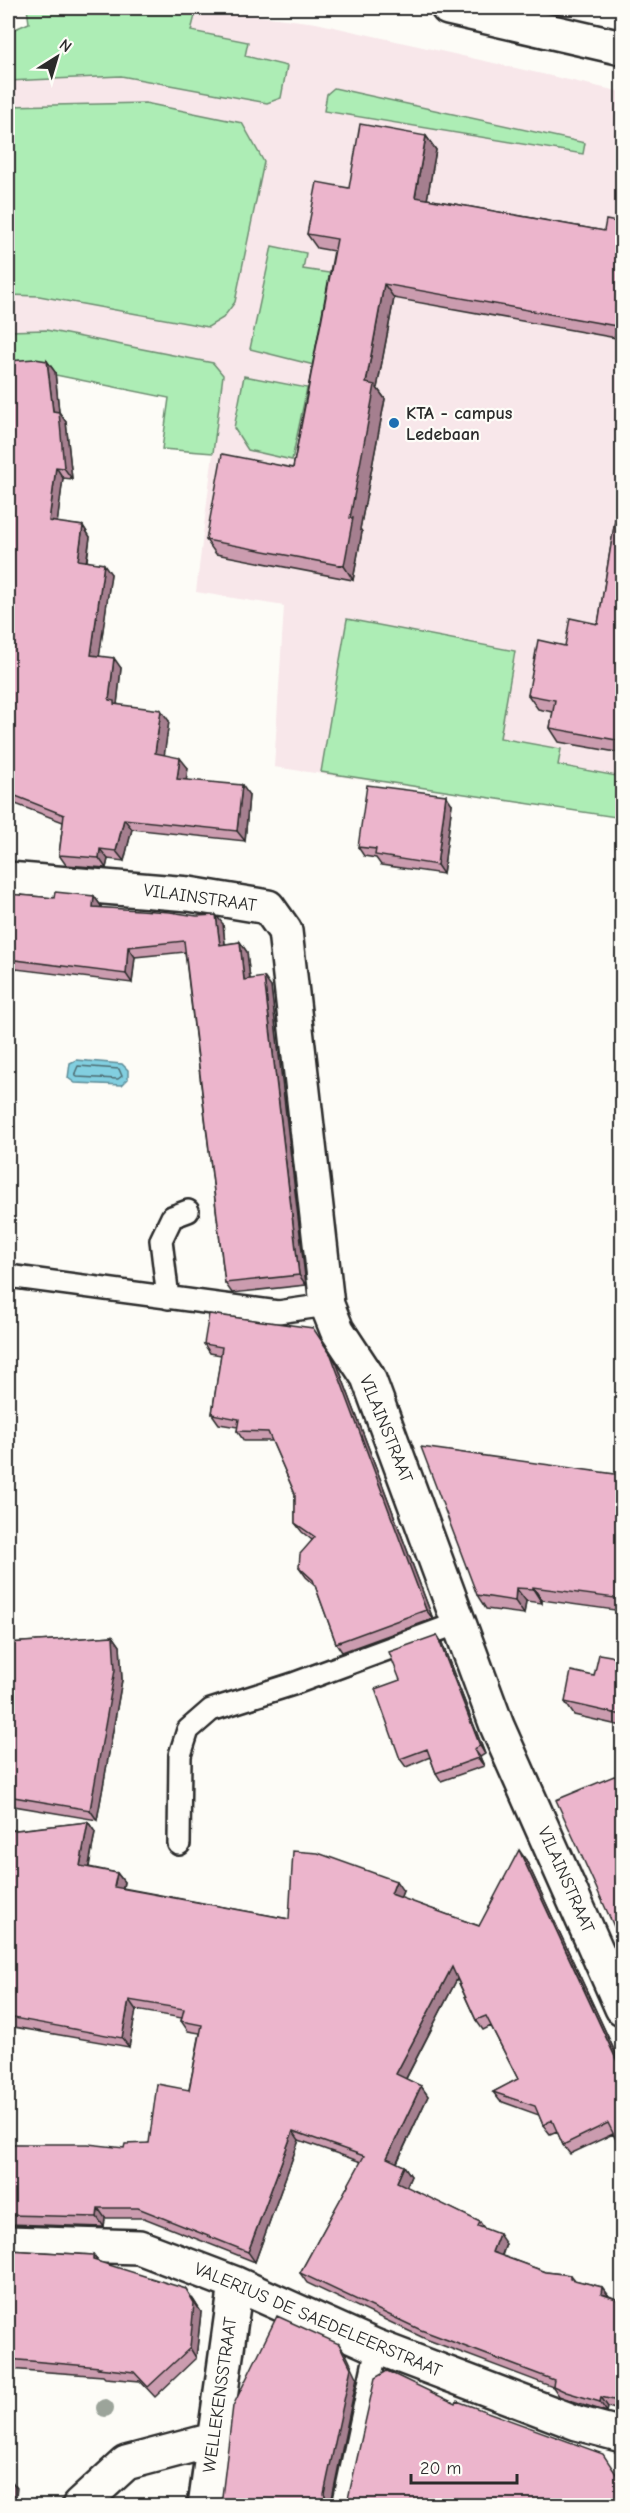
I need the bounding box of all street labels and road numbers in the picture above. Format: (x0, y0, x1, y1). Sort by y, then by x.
street label: VILAINSTRAAT (142, 880, 259, 916)
street label: VILAINSTRAAT (355, 1372, 417, 1486)
street label: VILAINSTRAAT (533, 1824, 599, 1937)
street label: VALERIUS DE SAEDELEERSTRAAT (191, 2258, 446, 2382)
street label: WELLEKENSSTRAAT (199, 2315, 241, 2474)

